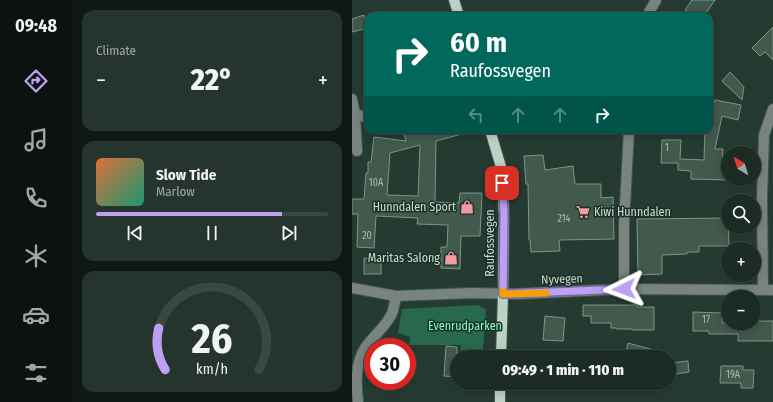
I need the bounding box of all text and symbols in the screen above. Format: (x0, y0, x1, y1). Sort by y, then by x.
text: 09:48 (15, 15, 57, 37)
text: 60 m (450, 26, 507, 59)
icon: right (384, 28, 436, 80)
text: Climate (96, 43, 136, 58)
text: Raufossvegen (450, 60, 551, 82)
text: 22° (191, 62, 233, 98)
icon: directions (22, 67, 50, 95)
text: − (96, 67, 106, 94)
text: + (318, 67, 328, 94)
icon: left (465, 104, 487, 126)
icon: ahead (507, 104, 529, 126)
icon: ahead (549, 104, 571, 126)
icon: right (591, 104, 613, 126)
icon: music (22, 126, 50, 154)
house number: 1 (665, 142, 669, 154)
north arrow (721, 146, 761, 186)
map controls (721, 146, 761, 330)
text: Slow Tide (156, 166, 216, 184)
pin (485, 166, 519, 200)
icon: arrive (491, 172, 513, 194)
house number: 10A (369, 177, 384, 189)
icon: phone (22, 184, 50, 212)
text: Marlow (156, 184, 195, 199)
button: search (721, 194, 761, 234)
shop icon: Hunndalen Sport (459, 199, 475, 215)
place label: Hunndalen Sport (373, 200, 456, 214)
supermarket icon: Kiwi Hunndalen (575, 204, 591, 220)
place label: Kiwi Hunndalen (594, 205, 671, 219)
street label: Raufossvegen (483, 209, 497, 277)
house number: 214 (558, 213, 571, 225)
icon: previous (124, 222, 146, 244)
icon: pause (201, 222, 223, 244)
icon: next (278, 222, 300, 244)
house number: 20 (362, 230, 372, 242)
icon: climate (22, 242, 50, 270)
button: + (721, 242, 761, 282)
shop icon: Maritas Salong (443, 250, 459, 266)
place label: Maritas Salong (368, 251, 440, 265)
position arrow (603, 268, 645, 310)
street label: Nyvegen (541, 271, 583, 287)
button: − (721, 290, 761, 330)
icon: car (22, 301, 50, 329)
text: 26 (190, 313, 233, 363)
house number: 17 (702, 314, 710, 326)
park label: Evenrudparken (428, 319, 502, 333)
speed limit sign: 30 (364, 338, 416, 390)
icon: filters (22, 359, 50, 387)
text: km/h (196, 360, 228, 377)
text: 09:49 · 1 min · 110 m (502, 361, 624, 379)
house number: 19A (726, 369, 741, 381)

